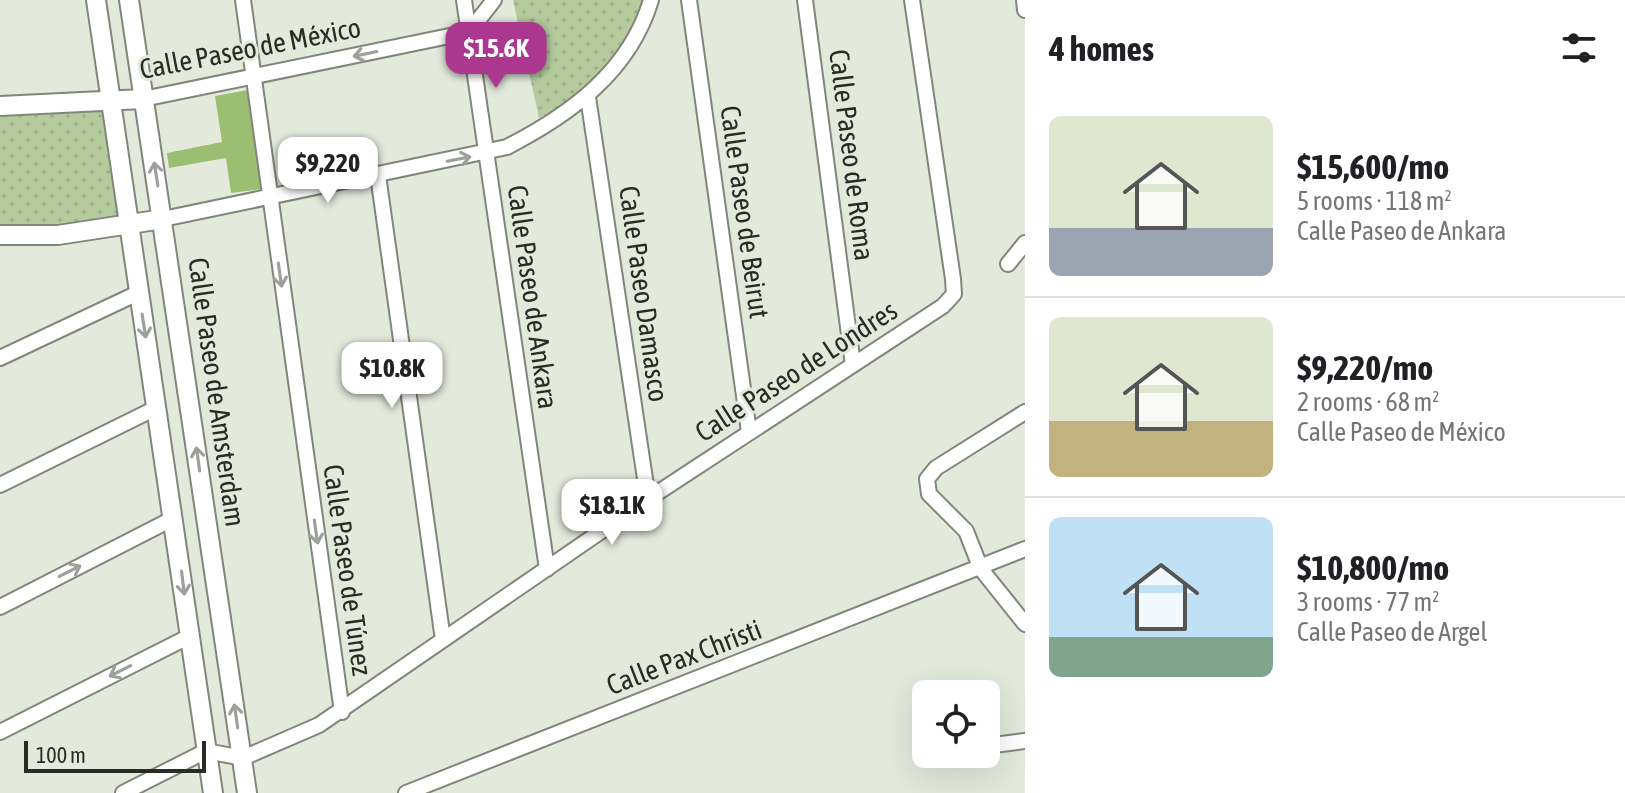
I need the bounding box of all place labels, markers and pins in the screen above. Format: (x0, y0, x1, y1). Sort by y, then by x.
pin: $15.6K (431, 22, 561, 90)
pin: $9,220 (263, 137, 393, 205)
pin: $10.8K (327, 342, 457, 410)
pin: $18.1K (547, 479, 677, 547)

